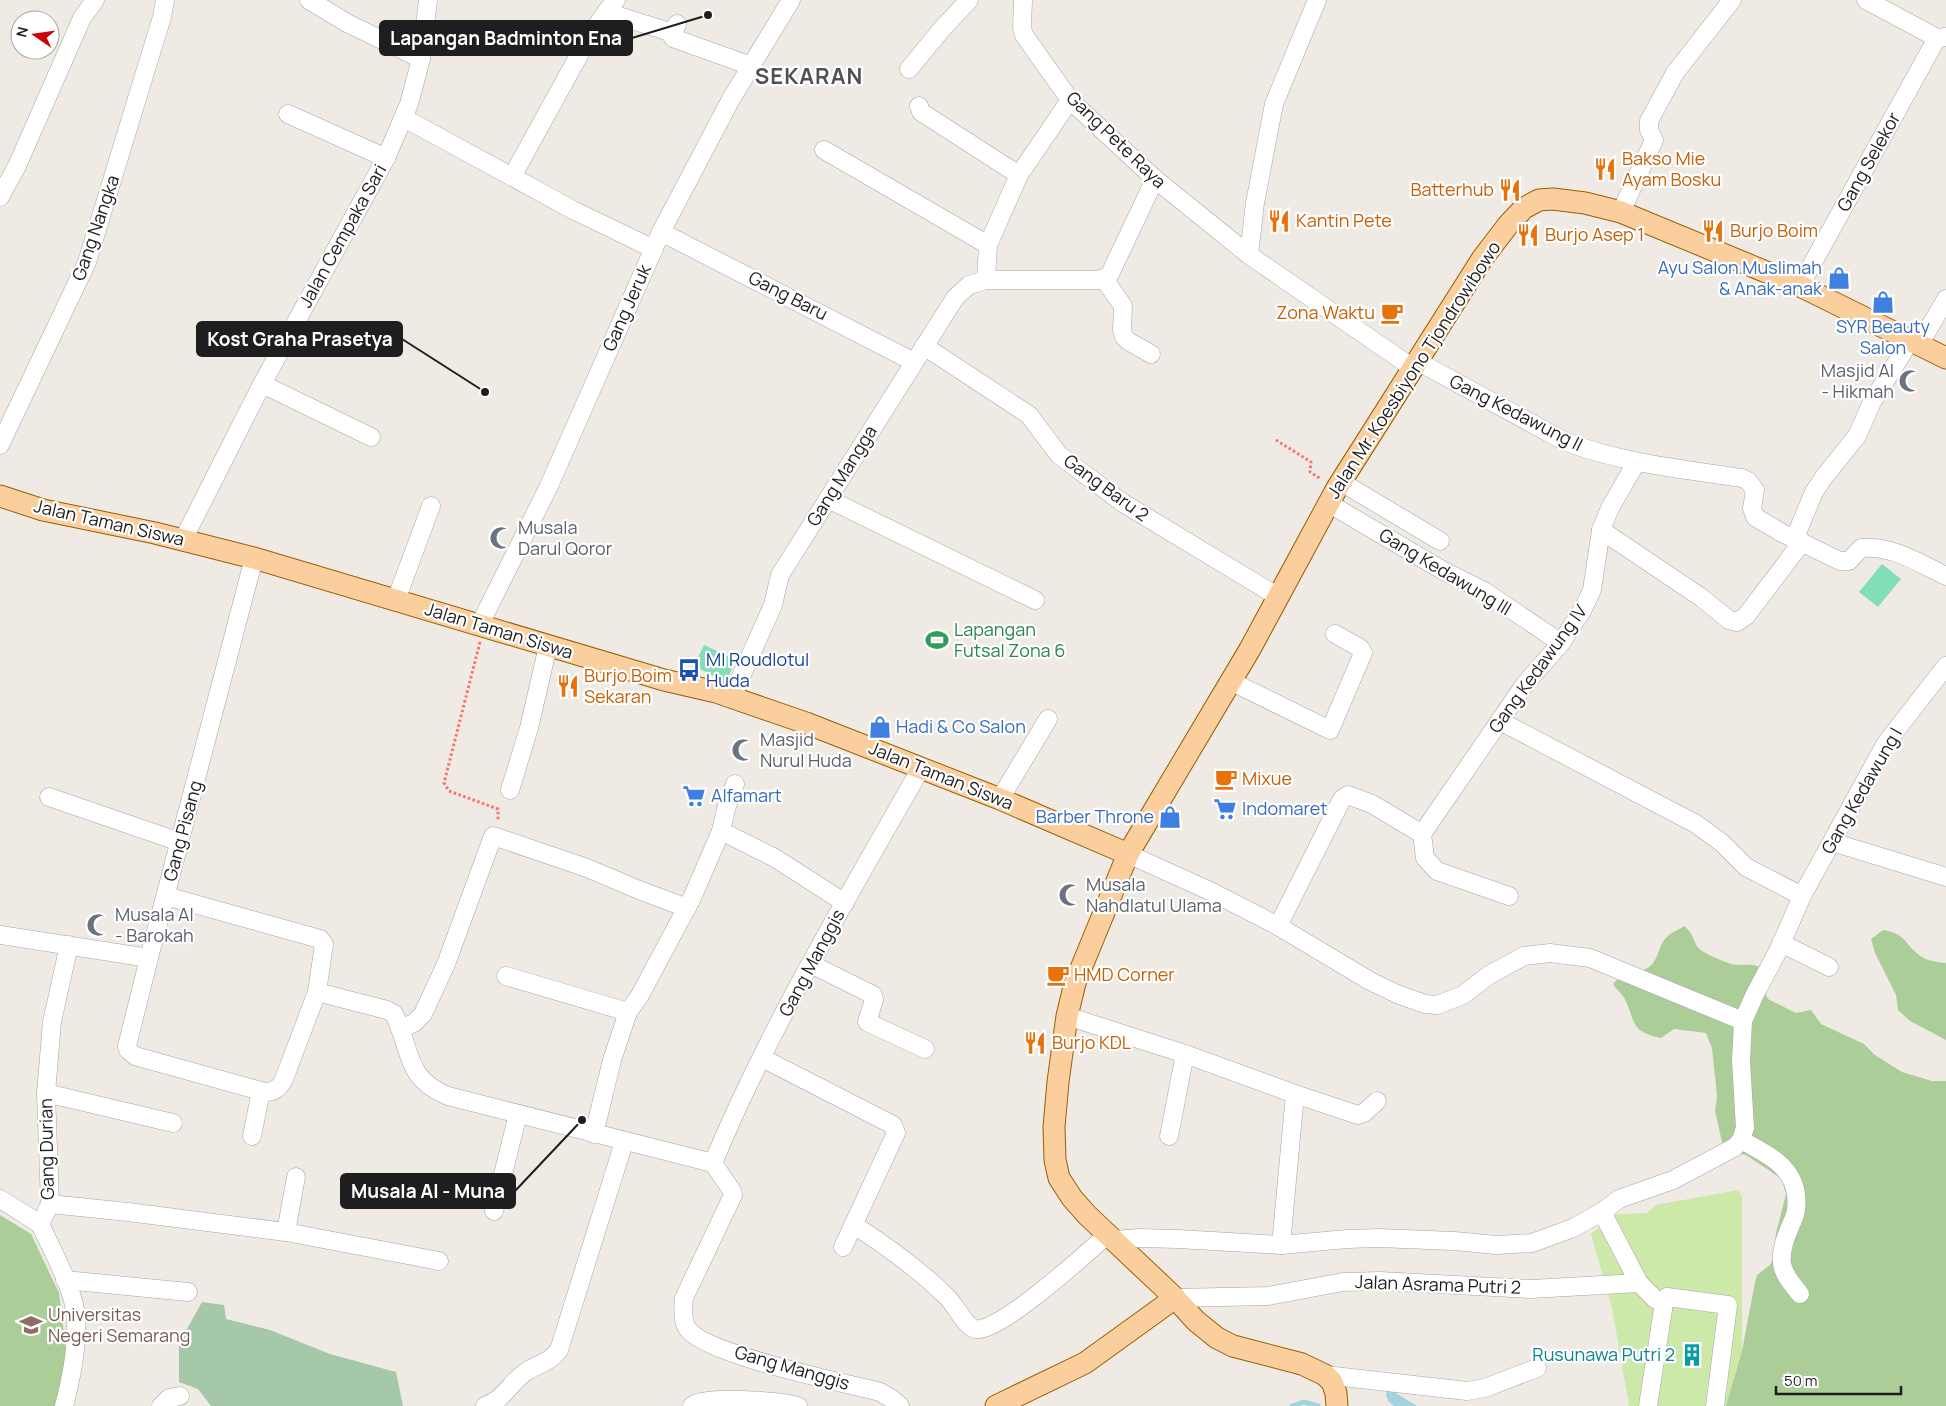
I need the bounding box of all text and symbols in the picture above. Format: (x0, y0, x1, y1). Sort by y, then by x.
north arrow (10, 10, 60, 60)
callout: Lapangan Badminton Ena (380, 21, 632, 55)
text: N (11, 25, 32, 39)
text: Lapangan Badminton Ena (390, 25, 622, 51)
district label: SEKARAN (755, 61, 863, 91)
street label: Gang Pete Raya (1062, 86, 1172, 193)
street label: Gang Selekor (1831, 107, 1905, 215)
place label: Bakso Mie Ayam Bosku (1622, 146, 1721, 191)
restaurant icon: Bakso Mie Ayam Bosku (1592, 156, 1618, 182)
street label: Jalan Cempaka Sari (293, 160, 391, 311)
street label: Gang Nangka (66, 172, 124, 284)
place label: Batterhub (1411, 177, 1494, 201)
restaurant icon: Batterhub (1497, 177, 1523, 203)
restaurant icon: Kantin Pete (1266, 208, 1292, 234)
place label: Kantin Pete (1296, 208, 1392, 232)
restaurant icon: Burjo Boim (1700, 218, 1726, 244)
place label: Burjo Boim (1730, 218, 1818, 242)
restaurant icon: Burjo Asep 1 (1515, 222, 1541, 248)
place label: Burjo Asep 1 (1545, 222, 1644, 246)
street label: Jalan Mr. Koesbiyono Tjondrowibowo (1321, 236, 1506, 503)
place label: Ayu Salon Muslimah & Anak-anak (1658, 255, 1823, 300)
street label: Gang Jeruk (596, 259, 656, 355)
street label: Gang Baru (745, 265, 832, 325)
shop icon: Ayu Salon Muslimah & Anak-anak (1826, 265, 1852, 291)
shop icon: SYR Beauty Salon (1870, 289, 1896, 315)
place label: Zona Waktu (1276, 300, 1375, 324)
cafe icon: Zona Waktu (1379, 300, 1405, 326)
place label: SYR Beauty Salon (1836, 314, 1931, 359)
callout: Kost Graha Prasetya (197, 322, 402, 356)
text: Kost Graha Prasetya (207, 326, 393, 352)
place label: Masjid Al - Hikmah (1821, 358, 1894, 403)
street label: Gang Kedawung II (1446, 368, 1587, 456)
mosque icon: Masjid Al - Hikmah (1897, 368, 1923, 394)
street label: Gang Mangga (801, 420, 882, 530)
street label: Gang Baru 2 (1059, 448, 1154, 526)
street label: Jalan Taman Siswa (32, 493, 187, 551)
place label: Musala Darul Qoror (518, 515, 613, 560)
street label: Gang Kedawung III (1375, 522, 1516, 620)
mosque icon: Musala Darul Qoror (488, 525, 514, 551)
street label: Jalan Taman Siswa (422, 596, 576, 664)
street label: Gang Kedawung IV (1483, 599, 1592, 737)
place label: Lapangan Futsal Zona 6 (954, 617, 1065, 662)
sports icon: Lapangan Futsal Zona 6 (924, 627, 950, 653)
place label: MI Roudlotul Huda (706, 647, 809, 692)
bus stop icon: MI Roudlotul Huda (676, 657, 702, 683)
place label: Burjo Boim Sekaran (584, 663, 672, 708)
restaurant icon: Burjo Boim Sekaran (555, 673, 581, 699)
shop icon: Hadi & Co Salon (867, 714, 893, 740)
place label: Hadi & Co Salon (896, 714, 1026, 738)
street label: Gang Kedawung I (1815, 723, 1907, 858)
place label: Masjid Nurul Huda (760, 727, 852, 772)
street label: Jalan Taman Siswa (866, 735, 1017, 815)
mosque icon: Masjid Nurul Huda (730, 737, 756, 763)
cafe icon: Mixue (1213, 766, 1239, 792)
place label: Mixue (1242, 766, 1292, 790)
street label: Gang Pisang (157, 778, 207, 884)
supermarket icon: Alfamart (681, 783, 707, 809)
place label: Alfamart (711, 783, 782, 807)
supermarket icon: Indomaret (1212, 796, 1238, 822)
place label: Indomaret (1242, 796, 1327, 820)
place label: Barber Throne (1036, 804, 1154, 828)
shop icon: Barber Throne (1157, 804, 1183, 830)
place label: Musala Nahdlatul Ulama (1086, 872, 1222, 917)
mosque icon: Musala Nahdlatul Ulama (1057, 882, 1083, 908)
place label: Musala Al - Barokah (115, 902, 194, 947)
street label: Gang Manggis (773, 905, 850, 1020)
mosque icon: Musala Al - Barokah (85, 912, 111, 938)
cafe icon: HMD Corner (1045, 962, 1071, 988)
place label: HMD Corner (1074, 962, 1175, 986)
restaurant icon: Burjo KDL (1022, 1030, 1048, 1056)
place label: Burjo KDL (1052, 1030, 1131, 1054)
street label: Gang Durian (33, 1098, 59, 1200)
callout: Musala Al - Muna (341, 1174, 515, 1208)
text: Musala Al - Muna (351, 1178, 505, 1204)
street label: Jalan Asrama Putri 2 (1355, 1269, 1521, 1299)
place label: Universitas Negeri Semarang (48, 1302, 190, 1347)
school or university icon: Universitas Negeri Semarang (18, 1312, 44, 1338)
street label: Gang Manggis (732, 1339, 853, 1395)
place label: Rusunawa Putri 2 (1532, 1342, 1675, 1366)
building icon: Rusunawa Putri 2 (1679, 1342, 1705, 1368)
scale bar (1776, 1364, 1901, 1396)
text: 50 m (1784, 1370, 1818, 1391)

